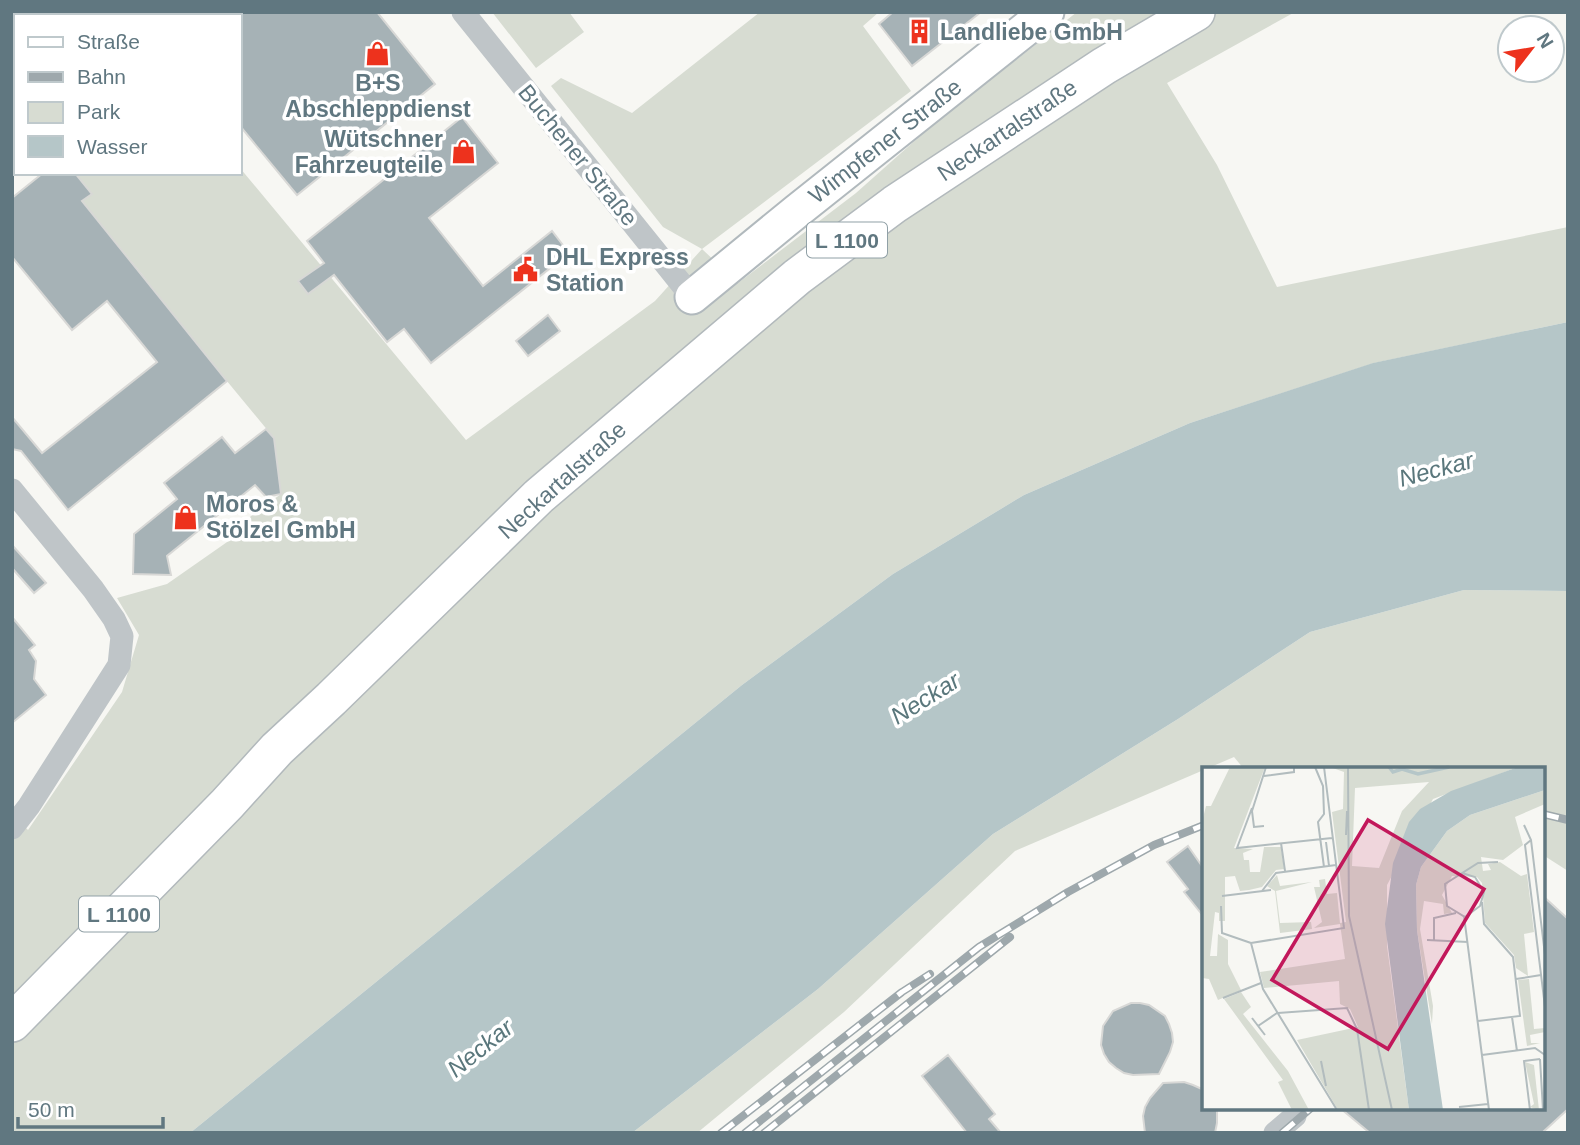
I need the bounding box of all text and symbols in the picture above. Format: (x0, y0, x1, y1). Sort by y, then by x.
legend (14, 14, 242, 175)
north arrow (1496, 14, 1566, 84)
building icon: Landliebe GmbH (906, 18, 934, 46)
place label: Landliebe GmbH (940, 19, 1123, 45)
text: N (1533, 29, 1558, 52)
text: Straße (77, 30, 140, 53)
shop icon: B+S Abschleppdienst (364, 39, 392, 67)
text: Bahn (77, 65, 126, 88)
place label: B+S Abschleppdienst (285, 70, 471, 122)
street label: Wimpfener Straße (803, 73, 967, 209)
street label: Neckartalstraße (932, 74, 1082, 186)
street label: Buchener Straße (513, 79, 643, 231)
text: Park (77, 100, 121, 123)
place label: Wütschner Fahrzeugteile (295, 126, 443, 178)
text: Wasser (77, 135, 147, 158)
shop icon: Wütschner Fahrzeugteile (449, 138, 477, 166)
road number: L 1100 (807, 222, 887, 258)
place label: DHL Express Station (546, 244, 689, 296)
public building icon: DHL Express Station (512, 256, 540, 284)
street label: Neckartalstraße (493, 416, 631, 544)
water label: Neckar (1396, 446, 1477, 492)
place label: Moros & Stölzel GmbH (206, 491, 356, 543)
shop icon: Moros & Stölzel GmbH (172, 503, 200, 531)
water label: Neckar (886, 666, 965, 730)
inset map (1202, 767, 1545, 1110)
road number: L 1100 (79, 897, 159, 932)
water label: Neckar (442, 1013, 519, 1082)
scale bar (18, 1086, 163, 1130)
text: 50 m (28, 1098, 75, 1121)

